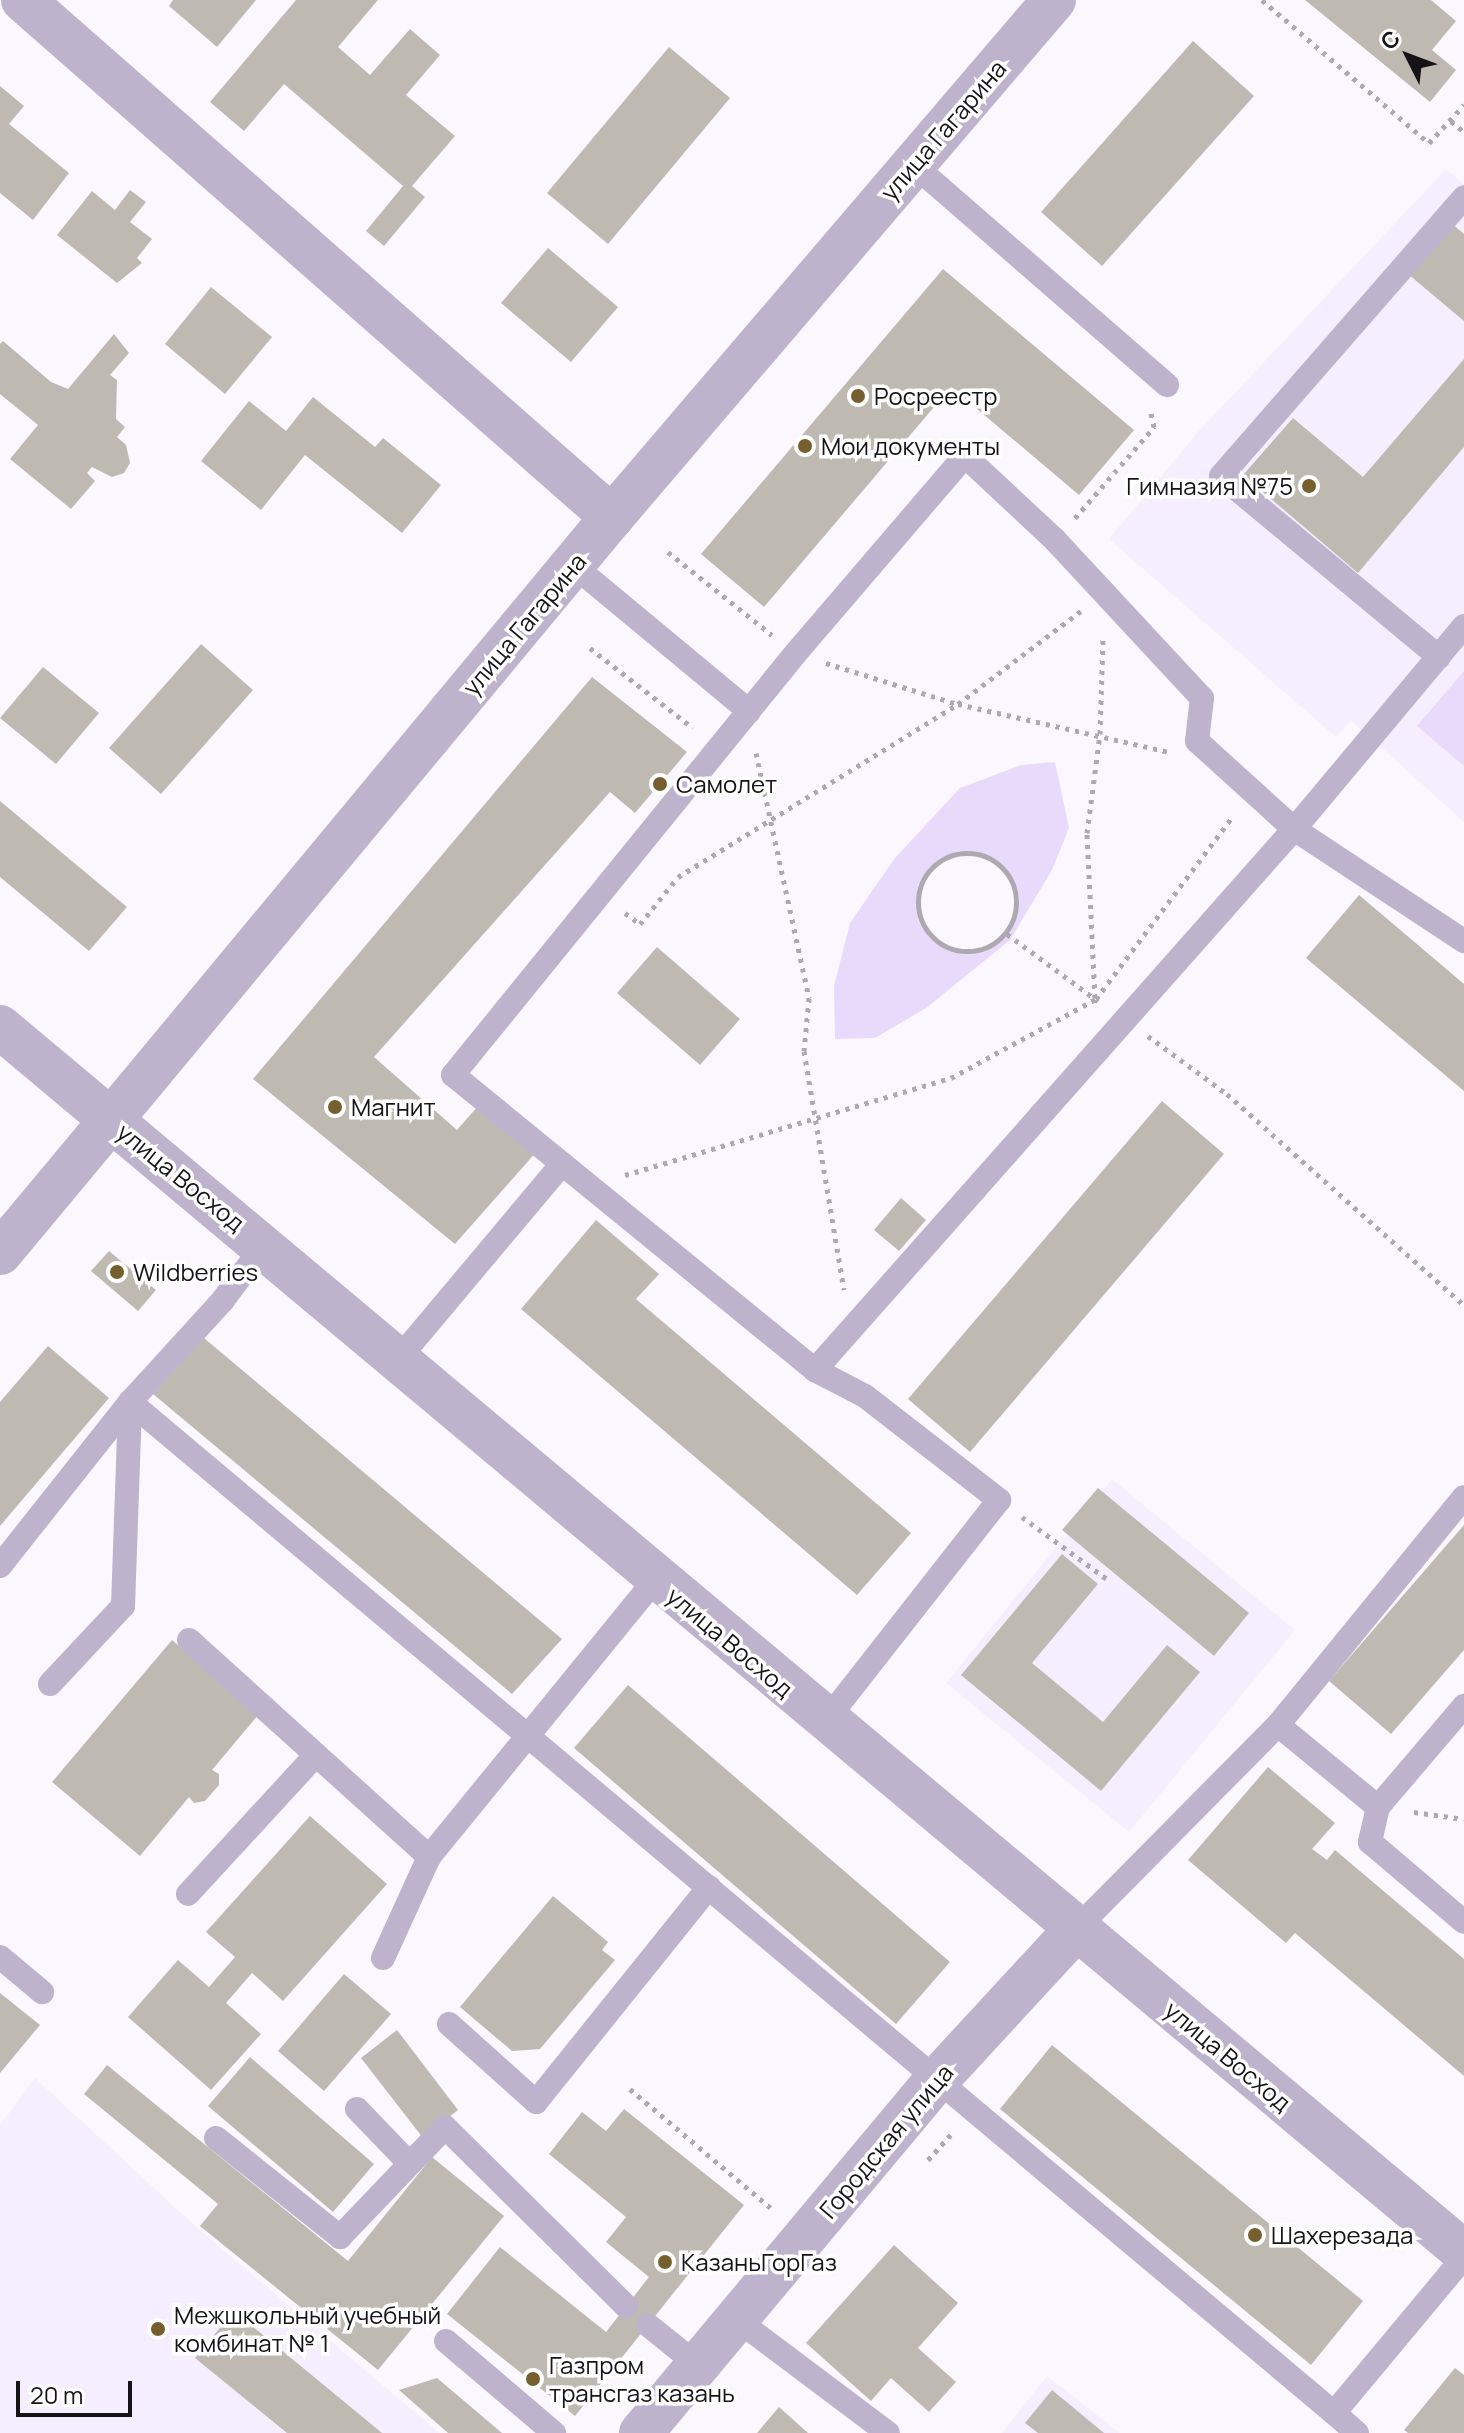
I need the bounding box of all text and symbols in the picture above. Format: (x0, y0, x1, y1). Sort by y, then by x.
north arrow (1368, 16, 1448, 96)
text: С (1374, 24, 1407, 56)
street label: улица Гагарина (874, 54, 1012, 206)
place label: Росреестр (874, 382, 998, 410)
marker: Росреестр (849, 387, 867, 405)
place label: Мои документы (821, 432, 1000, 460)
marker: Мои документы (796, 437, 814, 455)
place label: Гимназия №75 (1126, 472, 1293, 500)
marker: Гимназия №75 (1300, 477, 1318, 495)
street label: улица Гагарина (456, 547, 592, 701)
place label: Самолет (676, 770, 777, 798)
marker: Самолет (651, 775, 669, 793)
place label: Магнит (351, 1093, 436, 1121)
marker: Магнит (326, 1098, 344, 1116)
street label: улица Восход (112, 1117, 250, 1237)
place label: Wildberries (133, 1258, 258, 1286)
marker: Wildberries (108, 1263, 126, 1281)
street label: улица Восход (661, 1581, 799, 1703)
street label: улица Восход (1159, 1995, 1297, 2117)
street label: Городская улица (813, 2058, 959, 2224)
place label: Шахерезада (1271, 2221, 1413, 2249)
marker: Шахерезада (1246, 2226, 1264, 2244)
place label: КазаньГорГаз (681, 2248, 837, 2276)
marker: КазаньГорГаз (656, 2253, 674, 2271)
place label: Межшкольный учебный комбинат № 1 (174, 2301, 441, 2357)
marker: Межшкольный учебный комбинат № 1 (149, 2320, 167, 2338)
place label: Газпром трансгаз казань (549, 2351, 735, 2407)
scale bar (20, 2365, 136, 2415)
marker: Газпром трансгаз казань (524, 2370, 542, 2388)
text: 20 m (30, 2378, 83, 2411)

